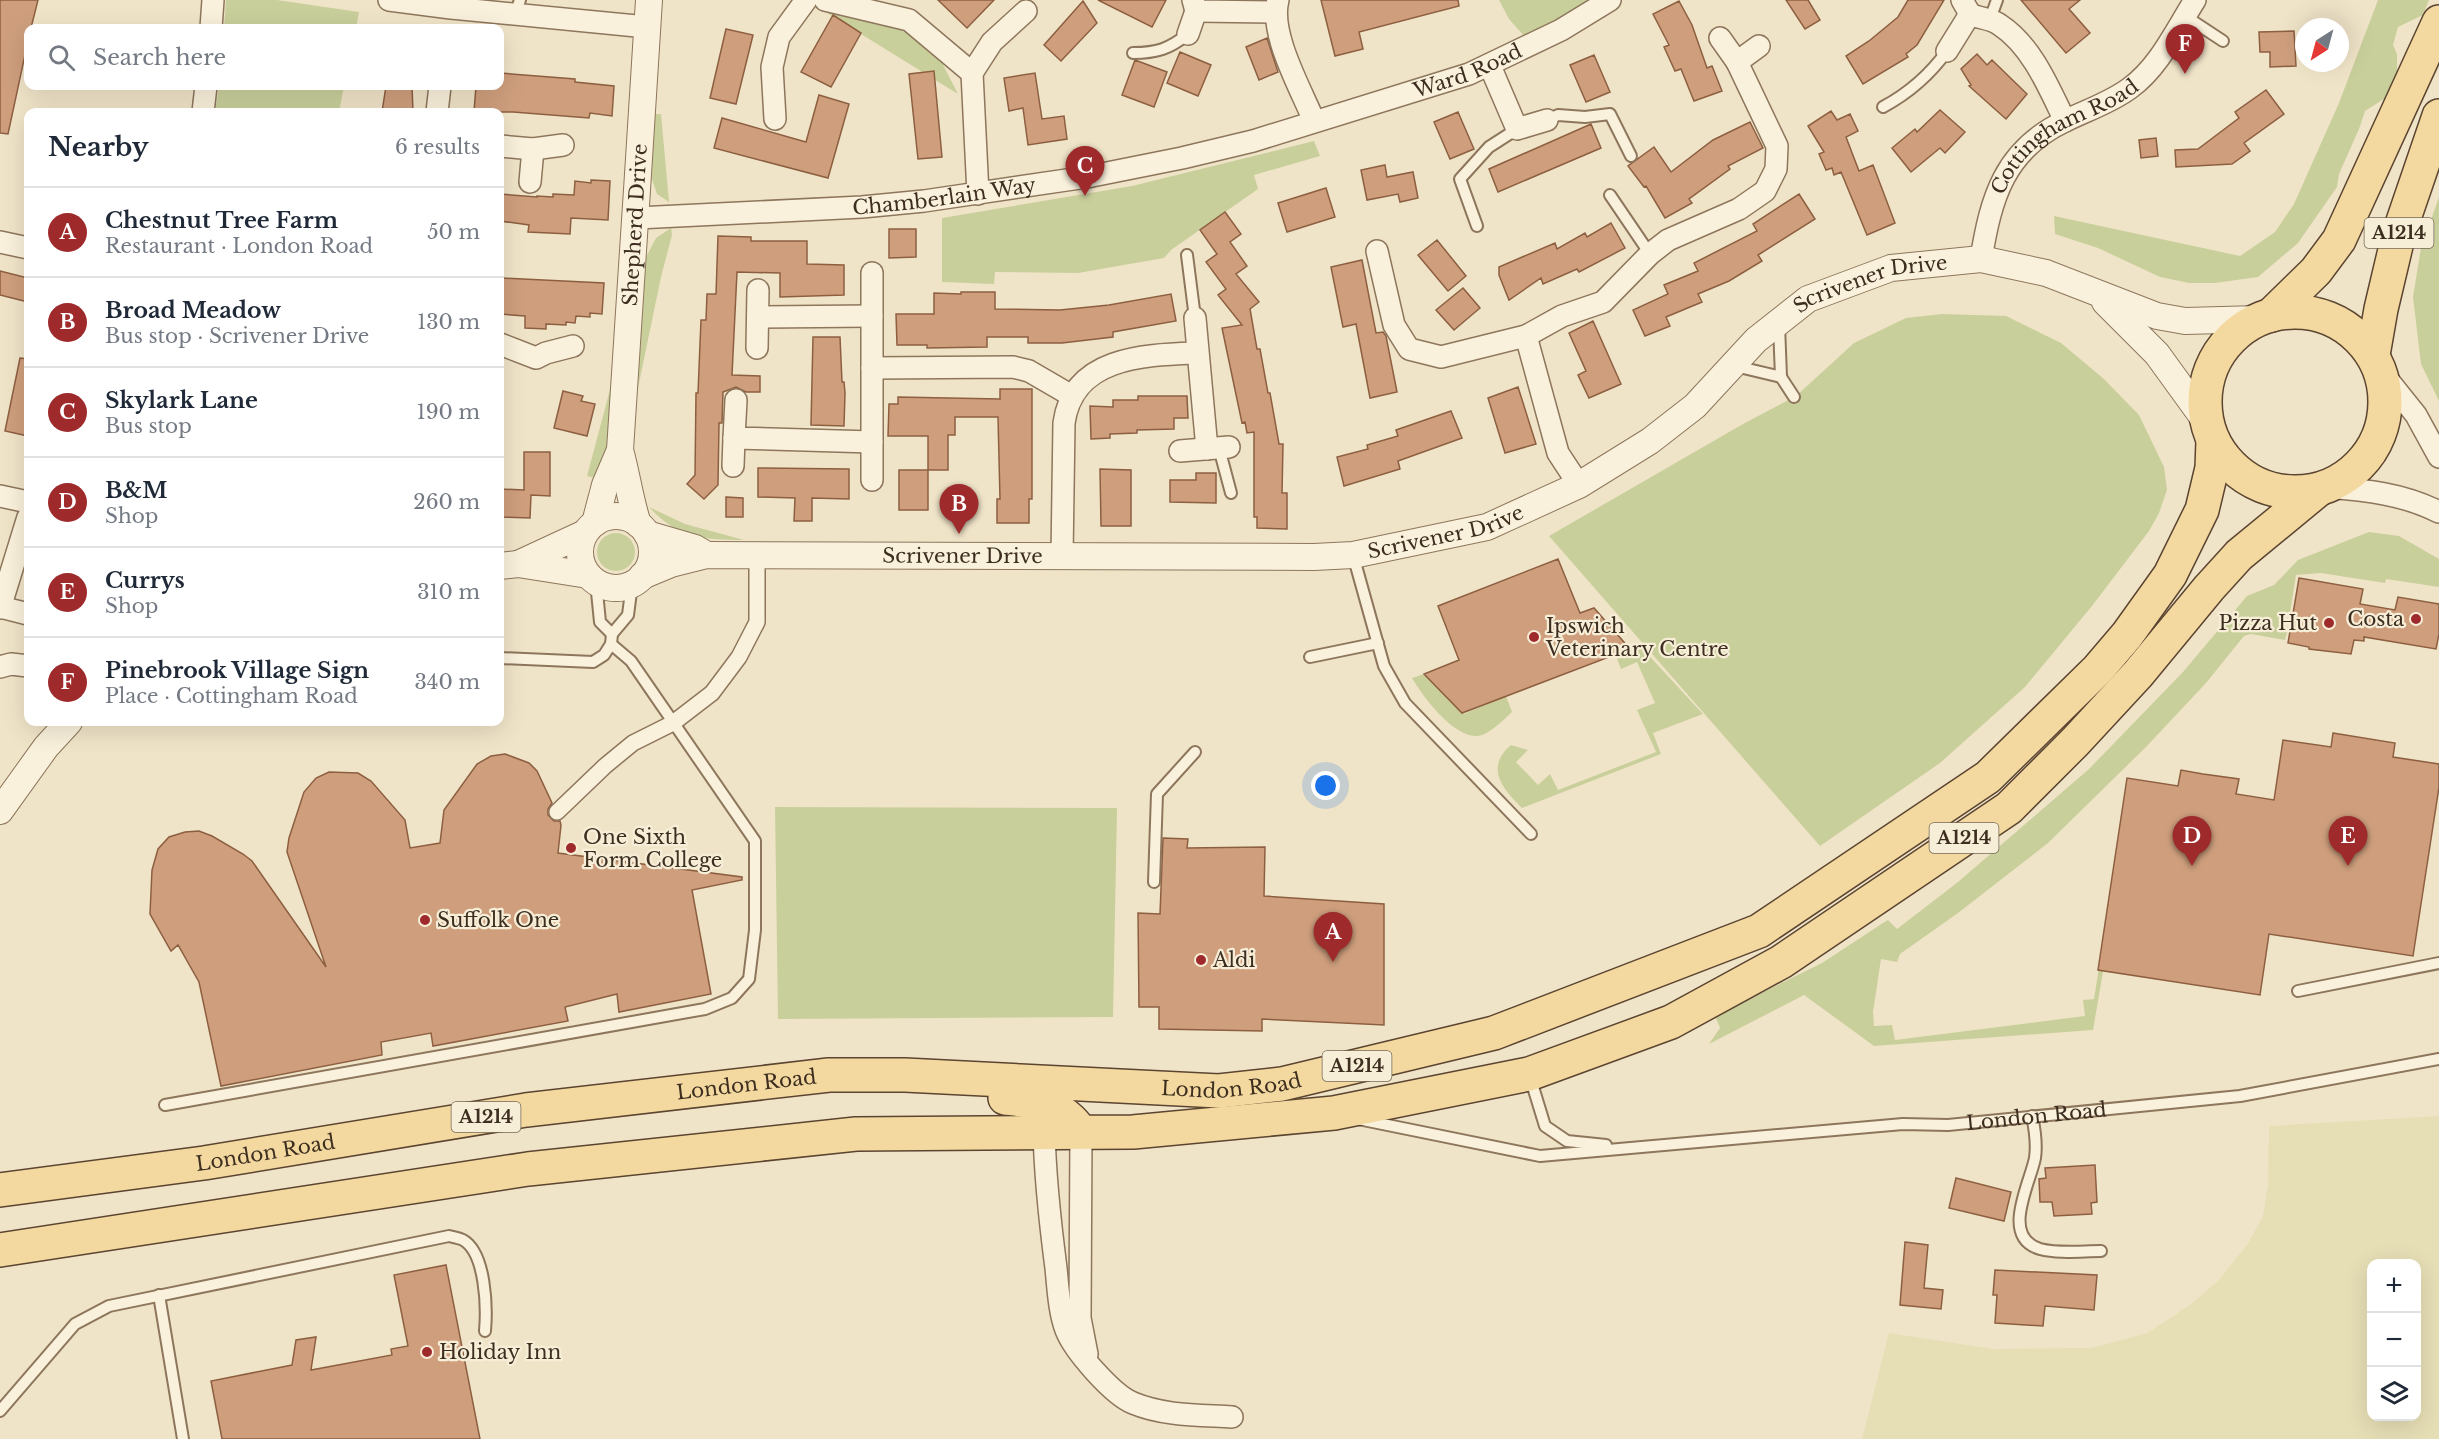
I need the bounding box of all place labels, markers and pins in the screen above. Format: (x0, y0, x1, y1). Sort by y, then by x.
pin: F (2166, 25, 2204, 74)
pin: C (1066, 146, 1104, 196)
pin: B (940, 484, 978, 534)
place label: Costa (2347, 607, 2405, 631)
place label: Pizza Hut (2219, 611, 2317, 635)
marker: Costa (2409, 612, 2423, 626)
place label: Ipswich Veterinary Centre (1545, 614, 1729, 661)
marker: Pizza Hut (2322, 616, 2336, 630)
marker: Ipswich Veterinary Centre (1527, 630, 1541, 644)
pin: D (2172, 816, 2212, 866)
pin: E (2328, 816, 2368, 866)
place label: One Sixth Form College (583, 825, 722, 872)
marker: One Sixth Form College (564, 841, 578, 855)
place label: Suffolk One (437, 908, 559, 932)
pin: A (1314, 912, 1352, 962)
marker: Suffolk One (418, 913, 432, 927)
place label: Aldi (1212, 948, 1255, 972)
marker: Aldi (1194, 953, 1208, 967)
place label: Holiday Inn (439, 1340, 562, 1364)
marker: Holiday Inn (420, 1345, 434, 1359)

